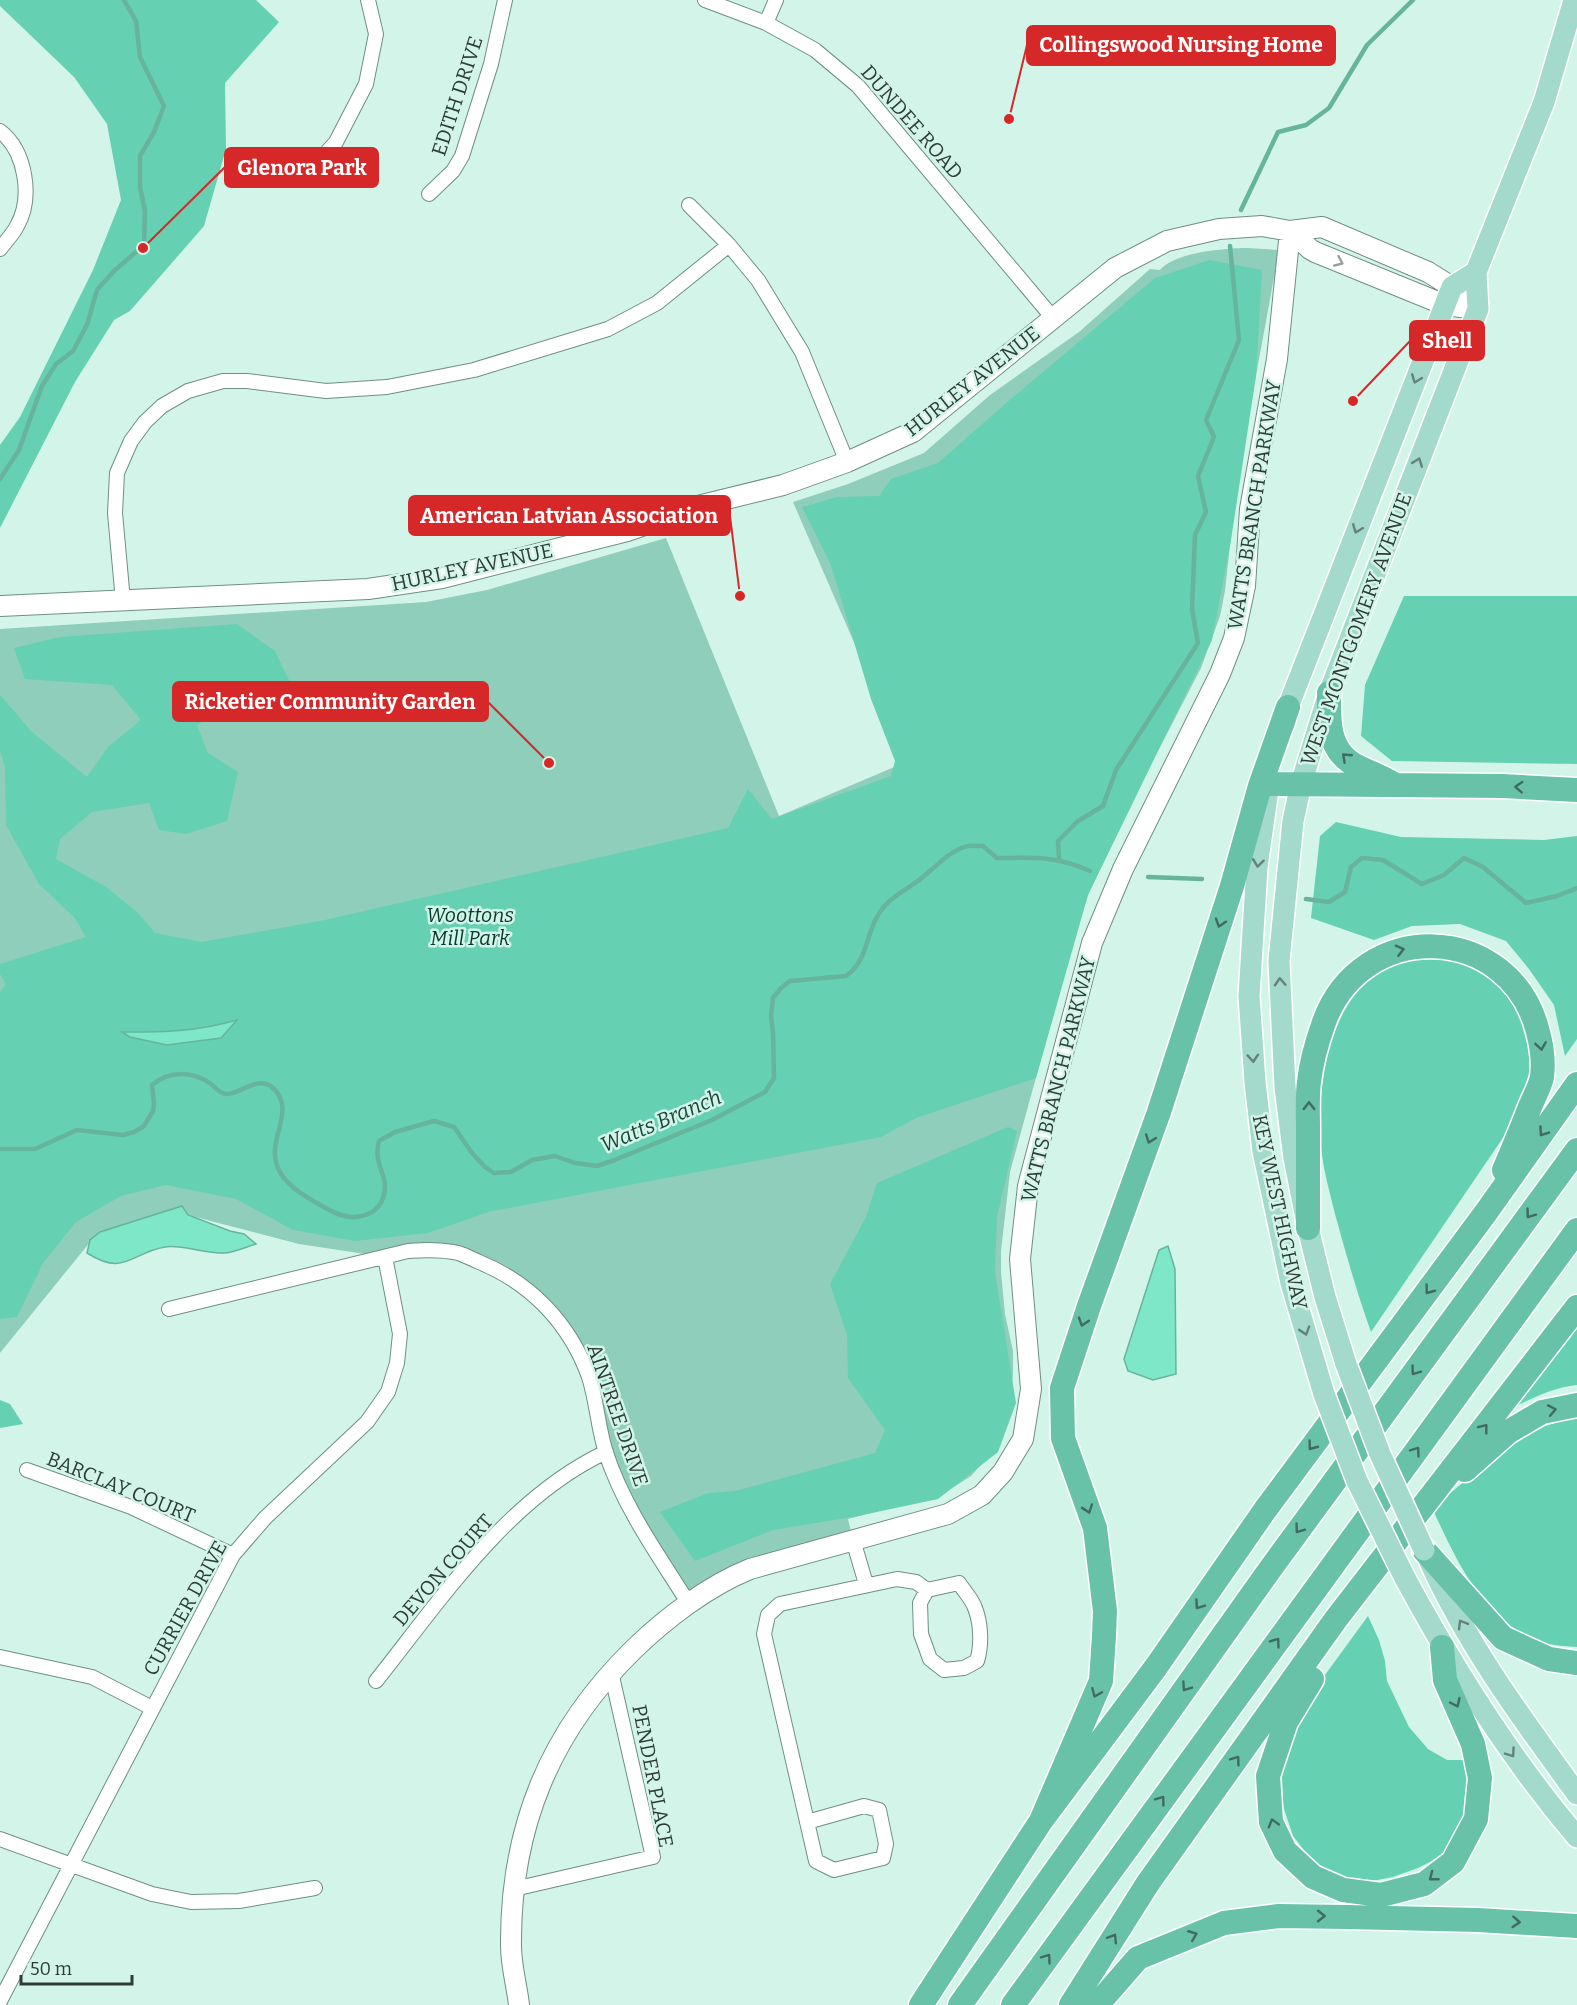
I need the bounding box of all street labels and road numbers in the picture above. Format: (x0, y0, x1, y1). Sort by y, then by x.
street label: EDITH DRIVE (426, 33, 488, 159)
street label: DUNDEE ROAD (856, 60, 968, 184)
street label: HURLEY AVENUE (900, 321, 1044, 441)
street label: WATTS BRANCH PARKWAY (1222, 378, 1286, 632)
street label: WEST MONTGOMERY AVENUE (1295, 489, 1417, 769)
street label: HURLEY AVENUE (389, 538, 555, 596)
street label: WATTS BRANCH PARKWAY (1016, 953, 1100, 1204)
street label: KEY WEST HIGHWAY (1248, 1112, 1312, 1312)
street label: AINTREE DRIVE (582, 1341, 654, 1489)
street label: BARCLAY COURT (43, 1446, 199, 1528)
street label: DEVON COURT (388, 1509, 498, 1631)
street label: CURRIER DRIVE (138, 1536, 232, 1680)
street label: PENDER PLACE (627, 1703, 679, 1849)

